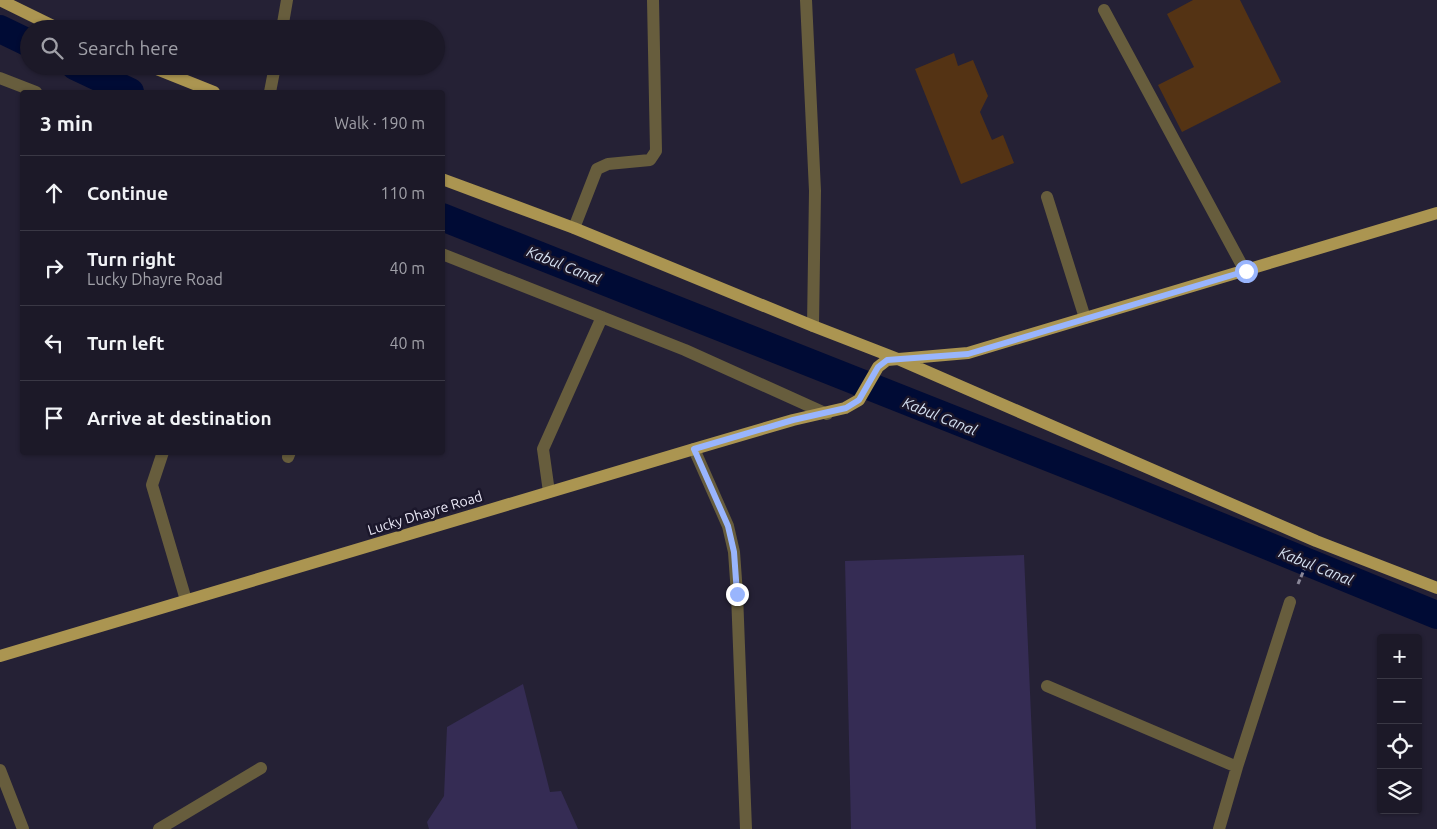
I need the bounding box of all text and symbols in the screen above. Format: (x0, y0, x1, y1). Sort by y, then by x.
search box (20, 20, 445, 75)
icon: search (38, 34, 66, 62)
text: Search here (78, 37, 178, 59)
text: 3 min (40, 111, 93, 135)
text: Walk · 190 m (334, 114, 425, 132)
icon: ahead (40, 179, 68, 207)
text: Continue (87, 182, 168, 204)
text: 110 m (380, 184, 425, 202)
water label: Kabul Canal (524, 242, 604, 288)
text: Turn right (87, 248, 175, 270)
icon: right (40, 254, 68, 282)
text: 40 m (389, 259, 425, 277)
route start (1235, 260, 1258, 283)
text: Lucky Dhayre Road (87, 270, 223, 288)
icon: left (40, 329, 68, 357)
text: Turn left (87, 332, 165, 354)
text: 40 m (389, 334, 425, 352)
water label: Kabul Canal (900, 393, 980, 439)
icon: arrive (40, 404, 68, 432)
text: Arrive at destination (87, 407, 272, 429)
street label: Lucky Dhayre Road (366, 488, 484, 538)
water label: Kabul Canal (1276, 543, 1356, 589)
route end (726, 583, 749, 606)
map controls (1377, 634, 1422, 814)
button: + (1377, 634, 1422, 679)
button: − (1377, 679, 1422, 724)
button: locate (1377, 724, 1422, 769)
button: layers (1377, 769, 1422, 814)

